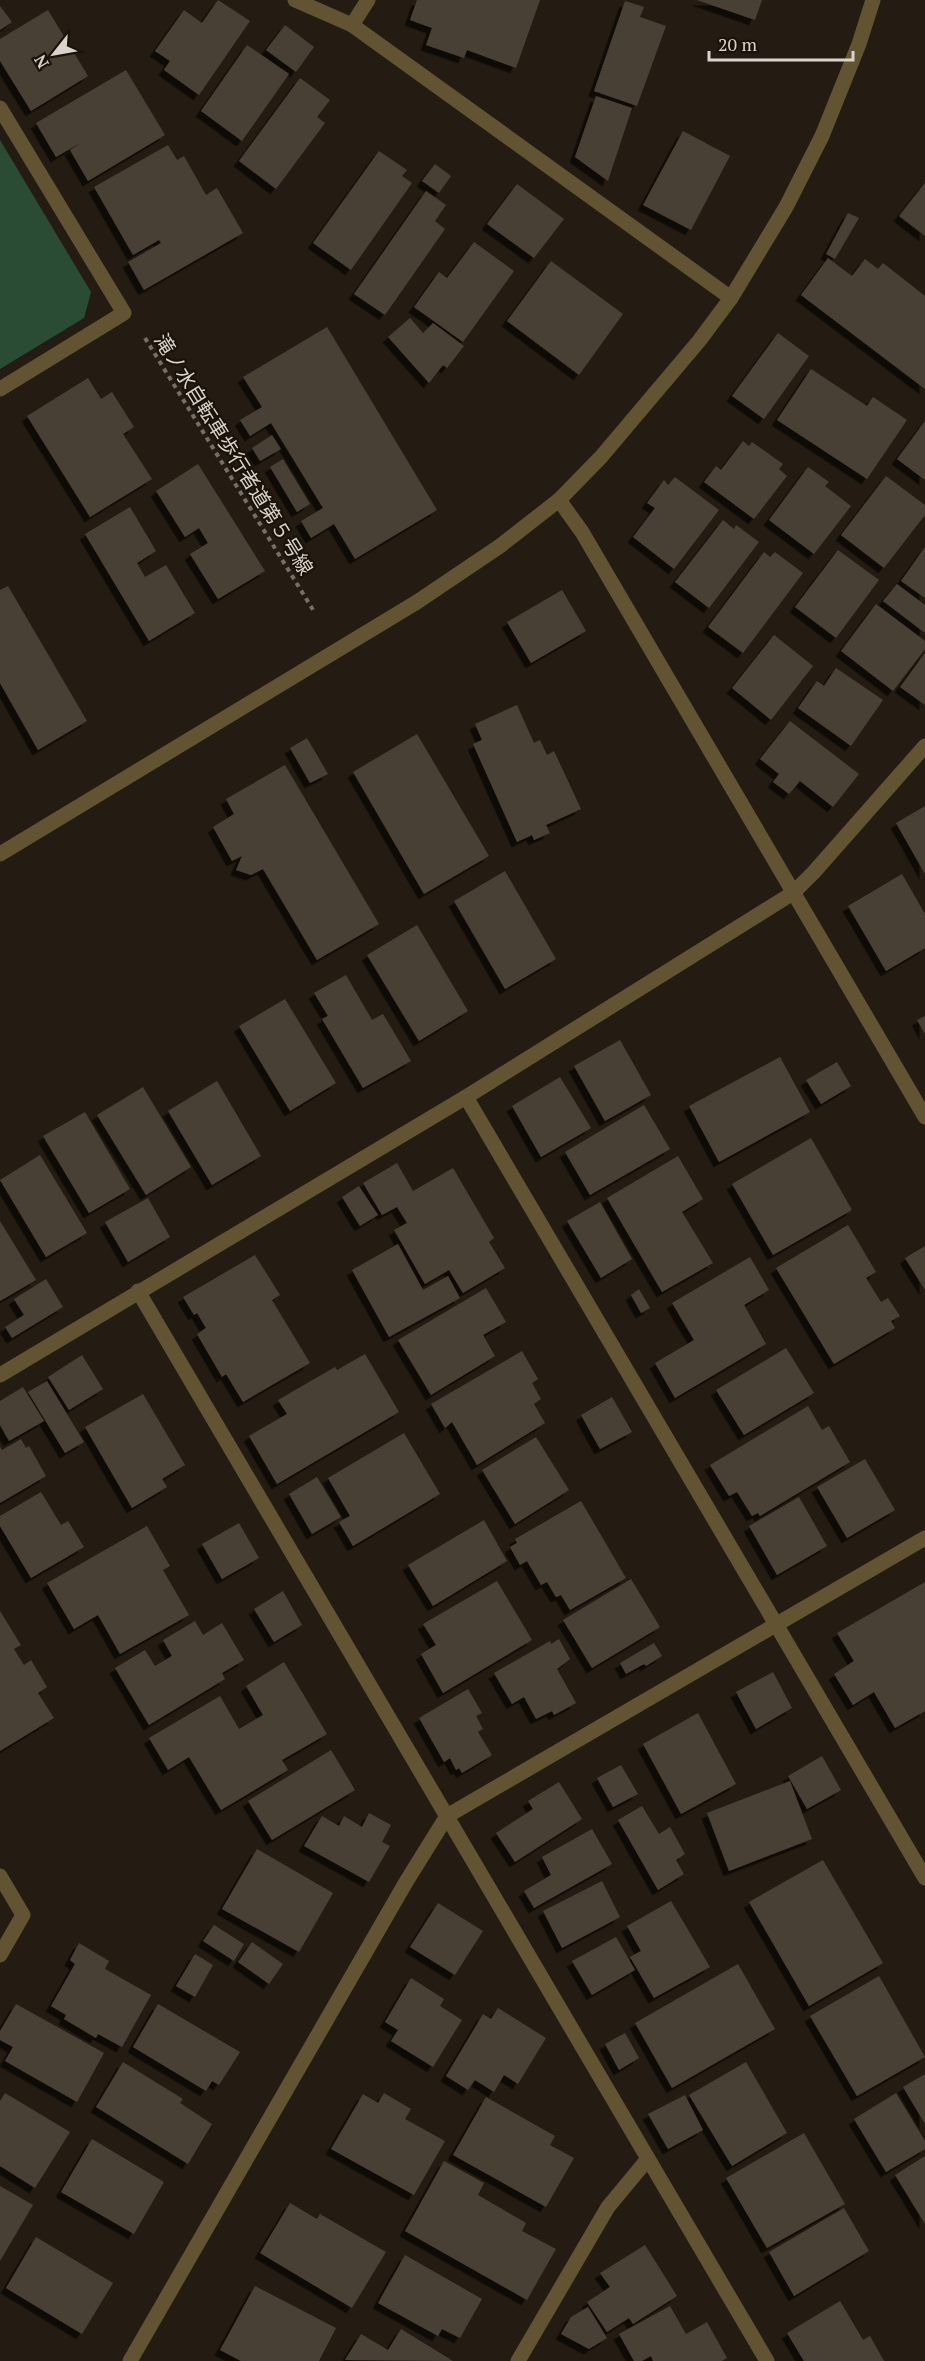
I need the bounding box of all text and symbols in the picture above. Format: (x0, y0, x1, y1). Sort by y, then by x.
north arrow (24, 24, 84, 84)
scale bar (709, 24, 853, 62)
text: 20 m (718, 32, 758, 56)
text: N (29, 51, 54, 73)
street label: 滝ノ水自転車歩行者道第５号線 (148, 328, 320, 580)

